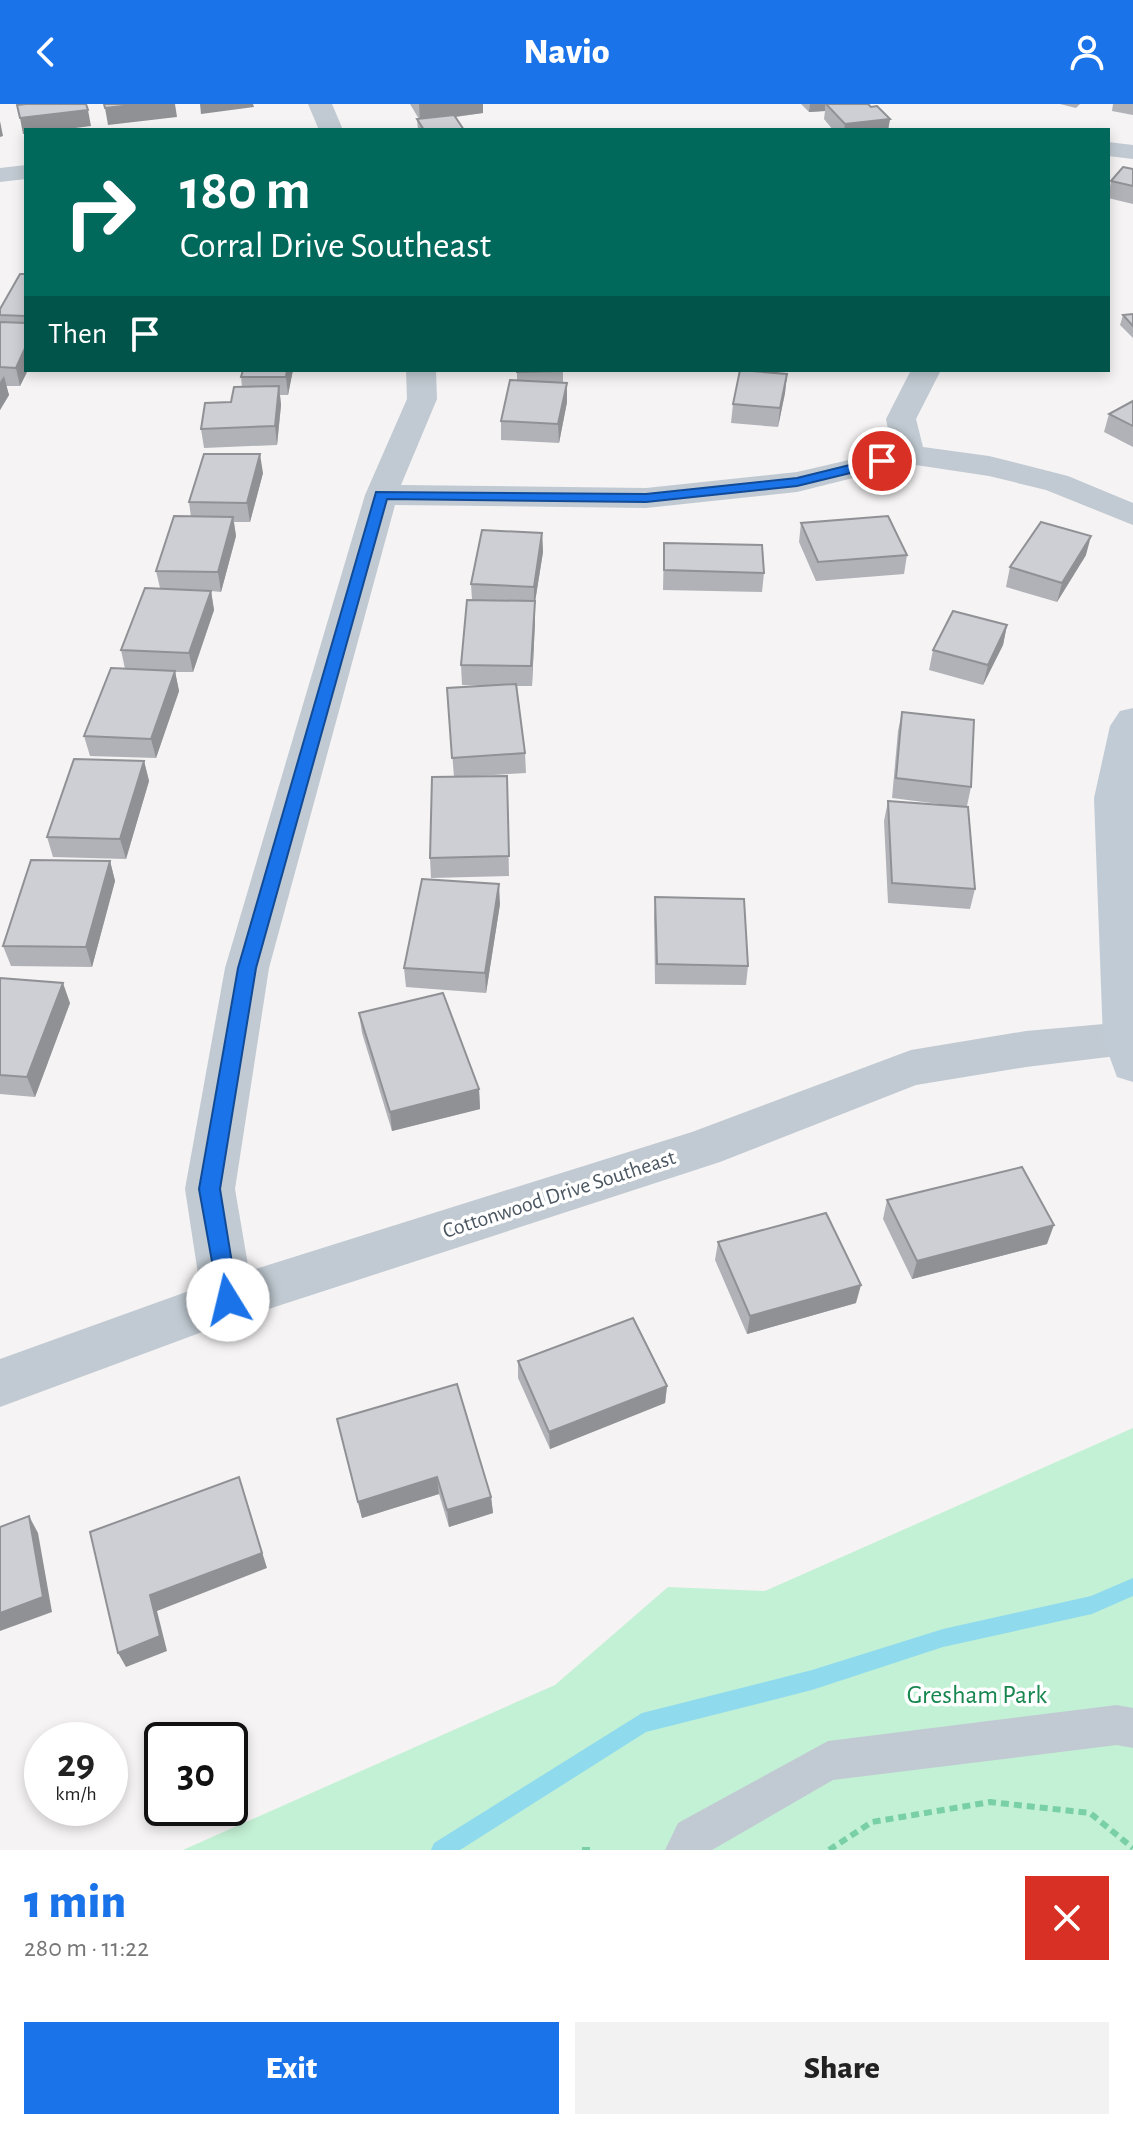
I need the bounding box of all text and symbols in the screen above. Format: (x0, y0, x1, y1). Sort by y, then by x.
icon: back (24, 30, 68, 74)
icon: person (1065, 30, 1109, 74)
text: Navio (523, 34, 610, 70)
icon: right (48, 160, 152, 264)
text: 180 m (180, 163, 311, 219)
text: Corral Drive Southeast (180, 228, 491, 264)
icon: arrive (123, 312, 167, 356)
text: Then (48, 319, 107, 349)
pin (848, 427, 916, 495)
icon: arrive (860, 439, 904, 483)
street label: Cottonwood Drive Southeast (440, 1146, 678, 1242)
position arrow (186, 1258, 270, 1342)
park label: Gresham Park (907, 1682, 1047, 1708)
speed limit sign: 30 (144, 1722, 248, 1826)
text: 29 (57, 1744, 95, 1784)
text: km/h (55, 1784, 97, 1804)
button: close (1025, 1876, 1109, 1960)
text: 1 min (24, 1879, 126, 1927)
text: 280 m · 11:22 (24, 1935, 149, 1961)
button: Exit (24, 2022, 559, 2114)
button: Share (575, 2022, 1109, 2114)

